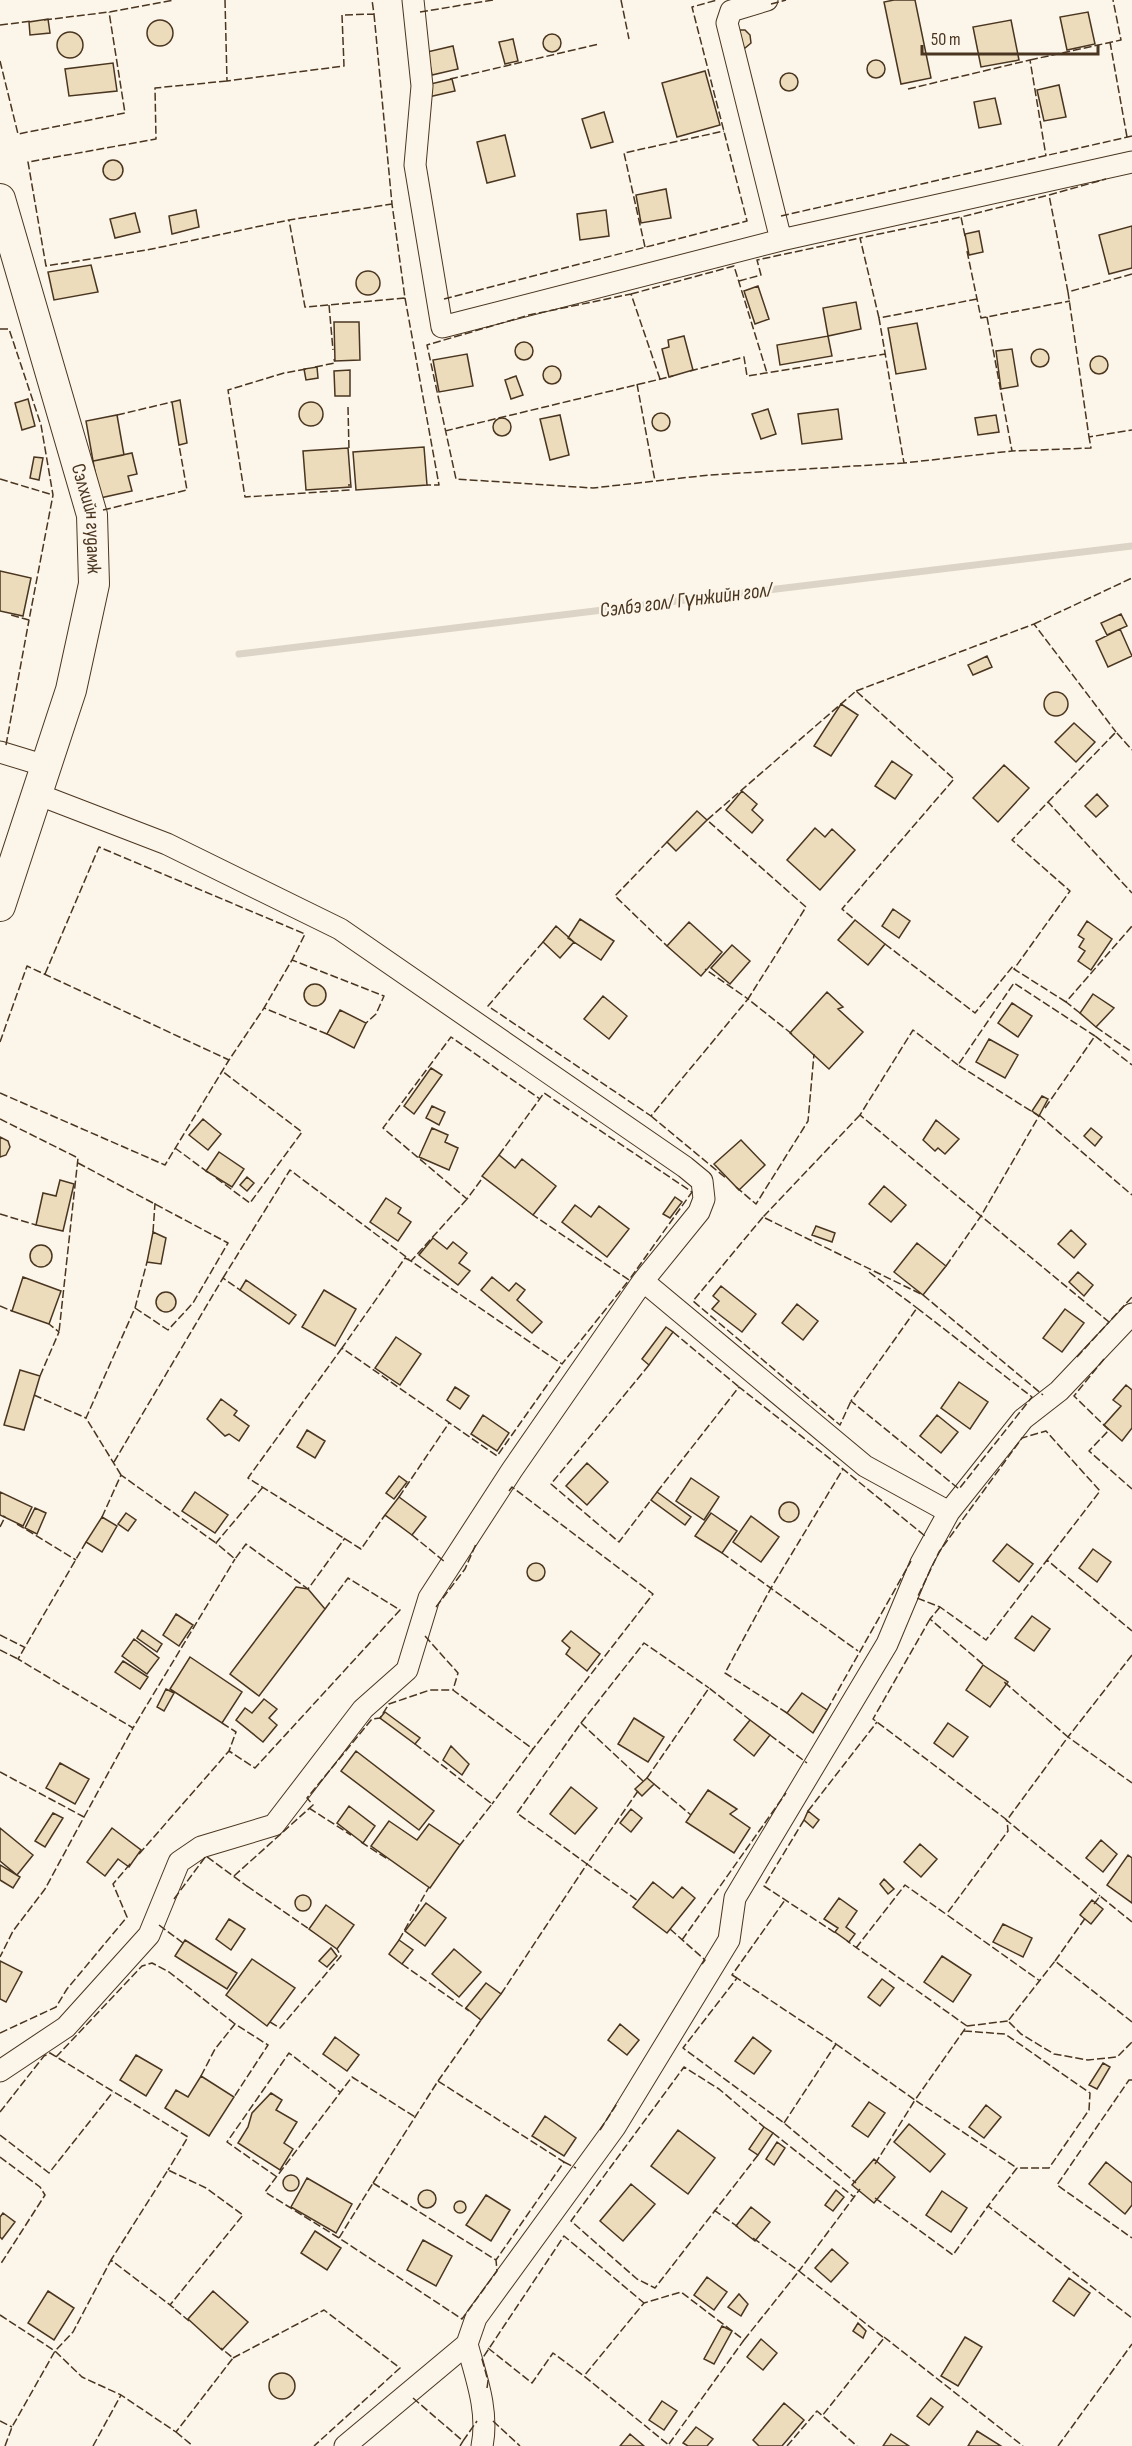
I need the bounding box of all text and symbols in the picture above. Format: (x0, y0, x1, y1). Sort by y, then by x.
scale bar (922, 18, 1098, 56)
text: 50 m (931, 29, 961, 50)
street label: Сэлхийн гудамж (66, 461, 106, 574)
water label: Сэлбэ гол/ Гүнжийн гол/ (598, 577, 776, 623)

